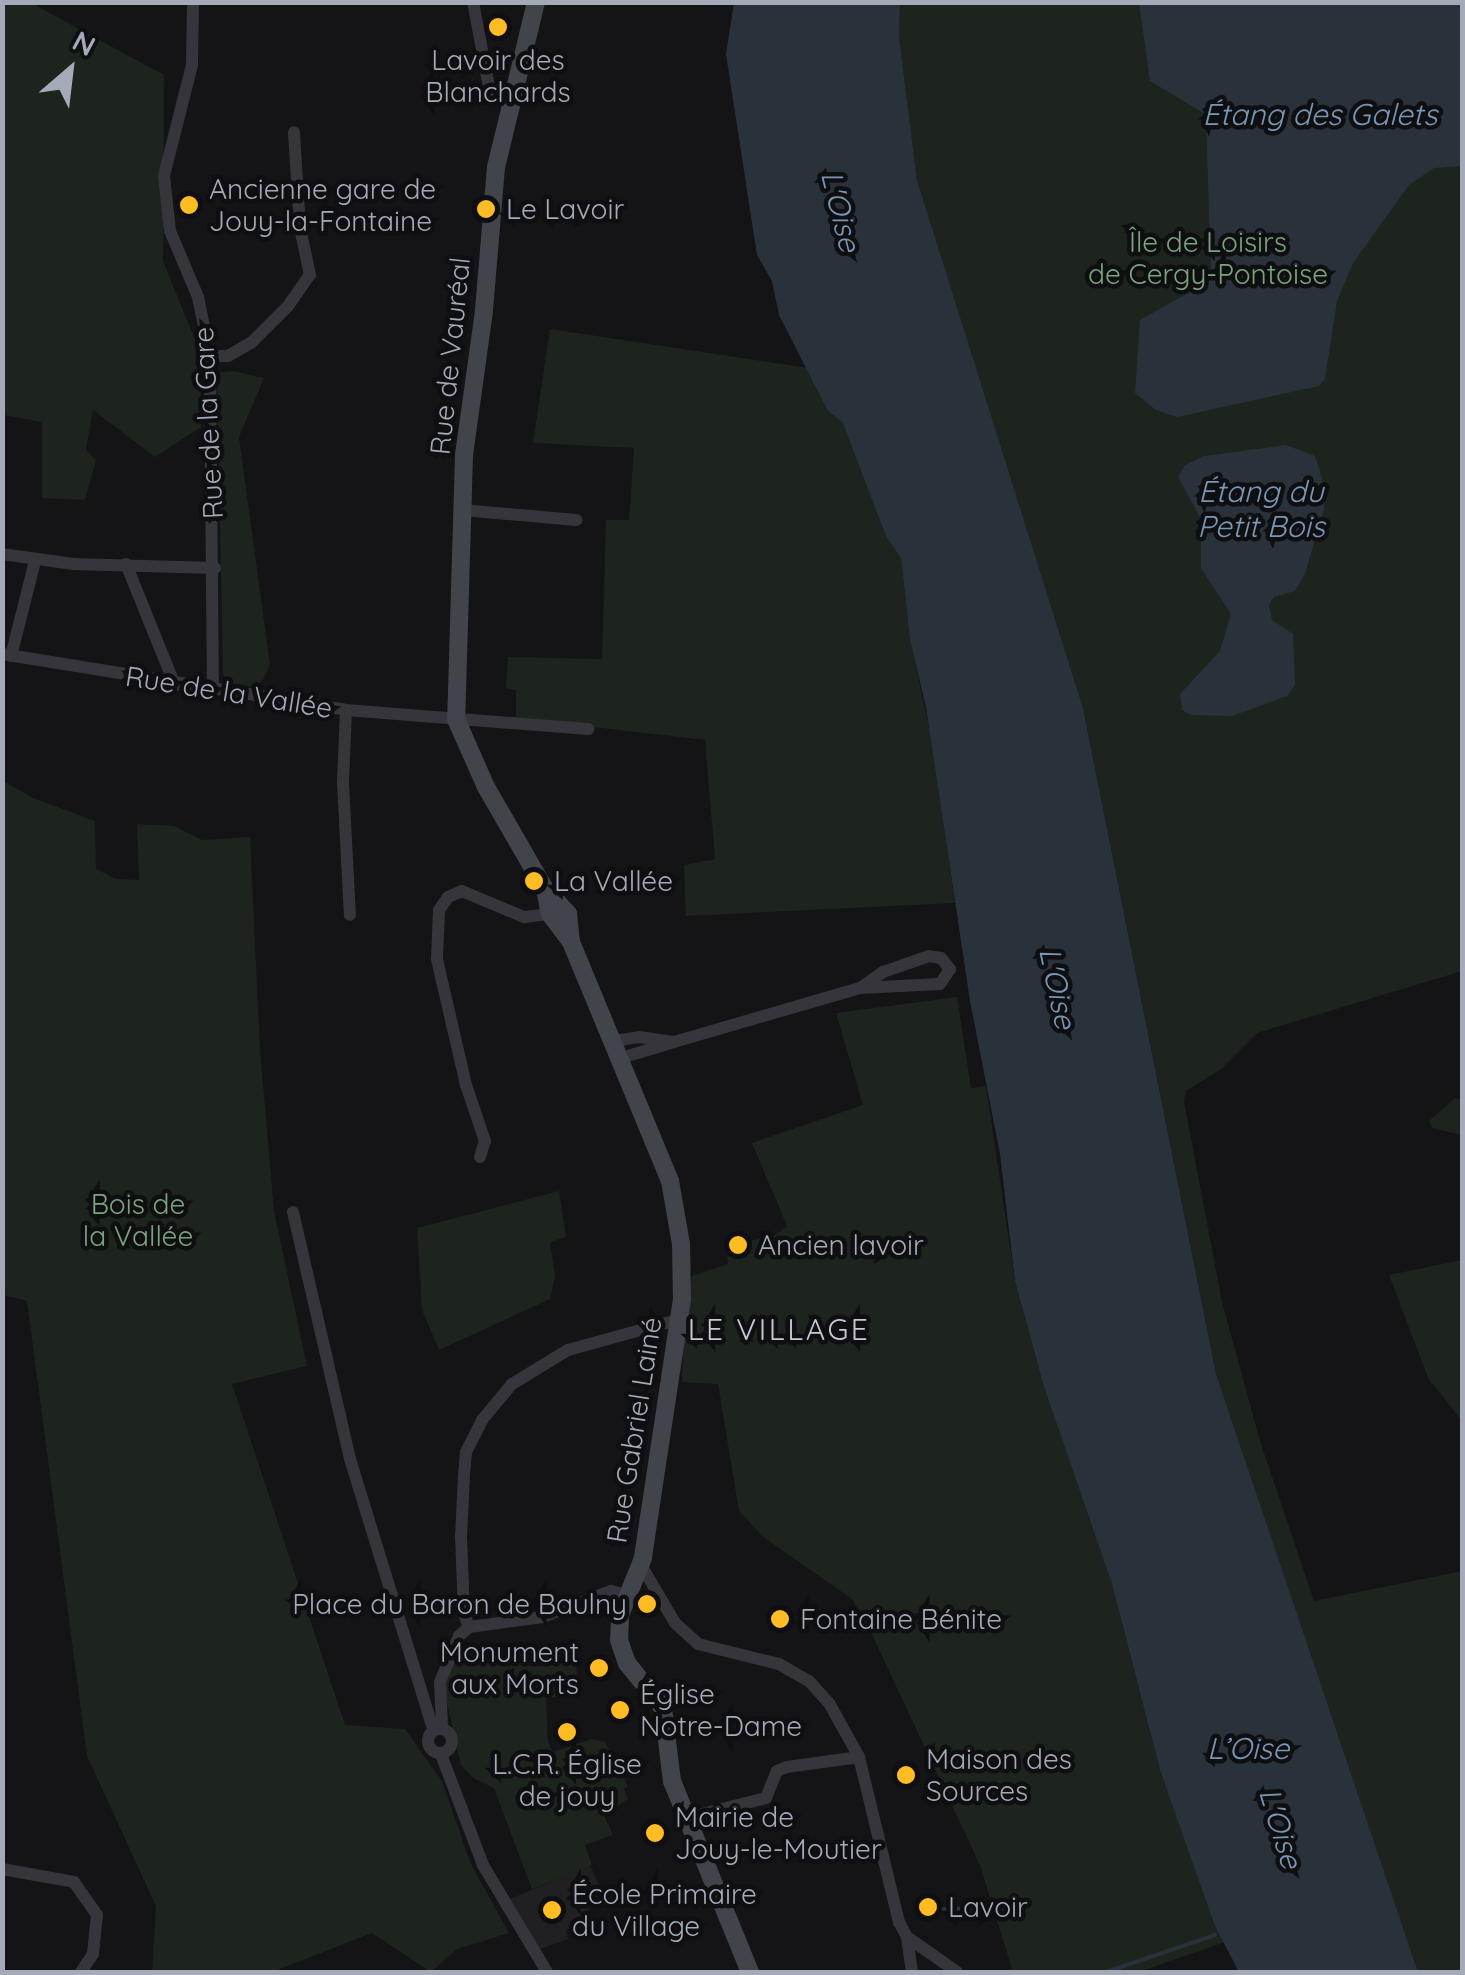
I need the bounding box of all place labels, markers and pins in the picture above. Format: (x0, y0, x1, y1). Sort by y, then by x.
marker: Lavoir des Blanchards (487, 16, 509, 38)
place label: Lavoir des Blanchards (425, 43, 571, 109)
place label: Ancienne gare de Jouy-la-Fontaine (209, 172, 436, 238)
place label: Le Lavoir (506, 192, 624, 226)
marker: Ancienne gare de Jouy-la-Fontaine (178, 194, 200, 216)
marker: Le Lavoir (475, 198, 497, 220)
place label: La Vallée (554, 864, 673, 898)
marker: La Vallée (523, 870, 545, 892)
place label: Ancien lavoir (758, 1228, 924, 1262)
marker: Ancien lavoir (727, 1234, 749, 1256)
place label: Place du Baron de Baulny (292, 1587, 627, 1621)
marker: Place du Baron de Baulny (636, 1593, 658, 1615)
place label: Fontaine Bénite (800, 1602, 1002, 1636)
marker: Fontaine Bénite (769, 1608, 791, 1630)
place label: Monument aux Morts (440, 1635, 579, 1701)
marker: Monument aux Morts (588, 1657, 610, 1679)
place label: Église Notre-Dame (640, 1677, 802, 1743)
marker: Église Notre-Dame (609, 1699, 631, 1721)
marker: L.C.R. Église de jouy (556, 1721, 578, 1743)
place label: Maison des Sources (926, 1742, 1072, 1808)
place label: L.C.R. Église de jouy (492, 1747, 642, 1813)
marker: Maison des Sources (895, 1764, 917, 1786)
place label: Mairie de Jouy-le-Moutier (675, 1800, 882, 1866)
marker: Mairie de Jouy-le-Moutier (644, 1822, 666, 1844)
place label: École Primaire du Village (572, 1877, 757, 1943)
place label: Lavoir (948, 1890, 1028, 1924)
marker: Lavoir (917, 1896, 939, 1918)
marker: École Primaire du Village (541, 1899, 563, 1921)

